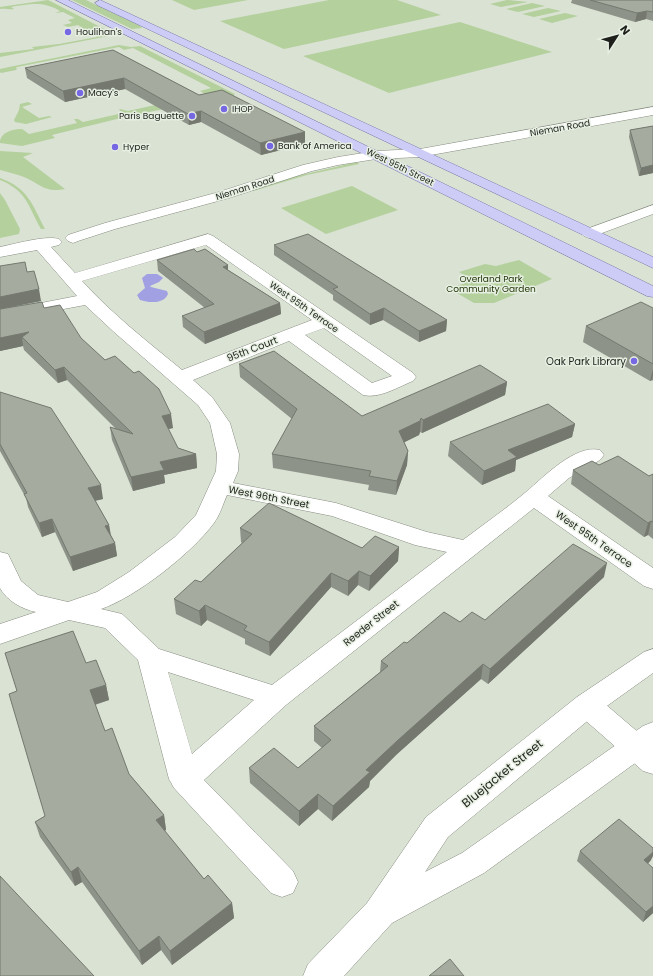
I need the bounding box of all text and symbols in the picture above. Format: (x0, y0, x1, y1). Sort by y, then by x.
north arrow (597, 16, 637, 56)
text: N (616, 22, 634, 38)
place label: Houlihan's (76, 26, 122, 38)
marker: Houlihan's (63, 27, 73, 37)
place label: Macy's (88, 87, 119, 99)
marker: Macy's (75, 88, 85, 98)
place label: IHOP (232, 103, 253, 115)
marker: IHOP (219, 104, 229, 114)
place label: Paris Baguette (119, 110, 184, 122)
marker: Paris Baguette (187, 111, 197, 121)
street label: Nieman Road (529, 117, 591, 139)
place label: Bank of America (278, 140, 352, 152)
place label: Hyper (123, 141, 150, 153)
marker: Bank of America (265, 141, 275, 151)
marker: Hyper (110, 142, 120, 152)
street label: West 95th Street (364, 145, 436, 189)
street label: Nieman Road (214, 173, 276, 203)
park label: Overland Park Community Garden (446, 273, 536, 295)
street label: West 95th Terrace (267, 279, 341, 336)
street label: 95th Court (224, 332, 280, 366)
place label: Oak Park Library (546, 354, 626, 369)
marker: Oak Park Library (629, 356, 639, 366)
street label: West 96th Street (227, 482, 311, 512)
street label: West 95th Terrace (552, 507, 636, 571)
street label: Reeder Street (340, 596, 402, 650)
street label: Bluejacket Street (458, 735, 546, 811)

